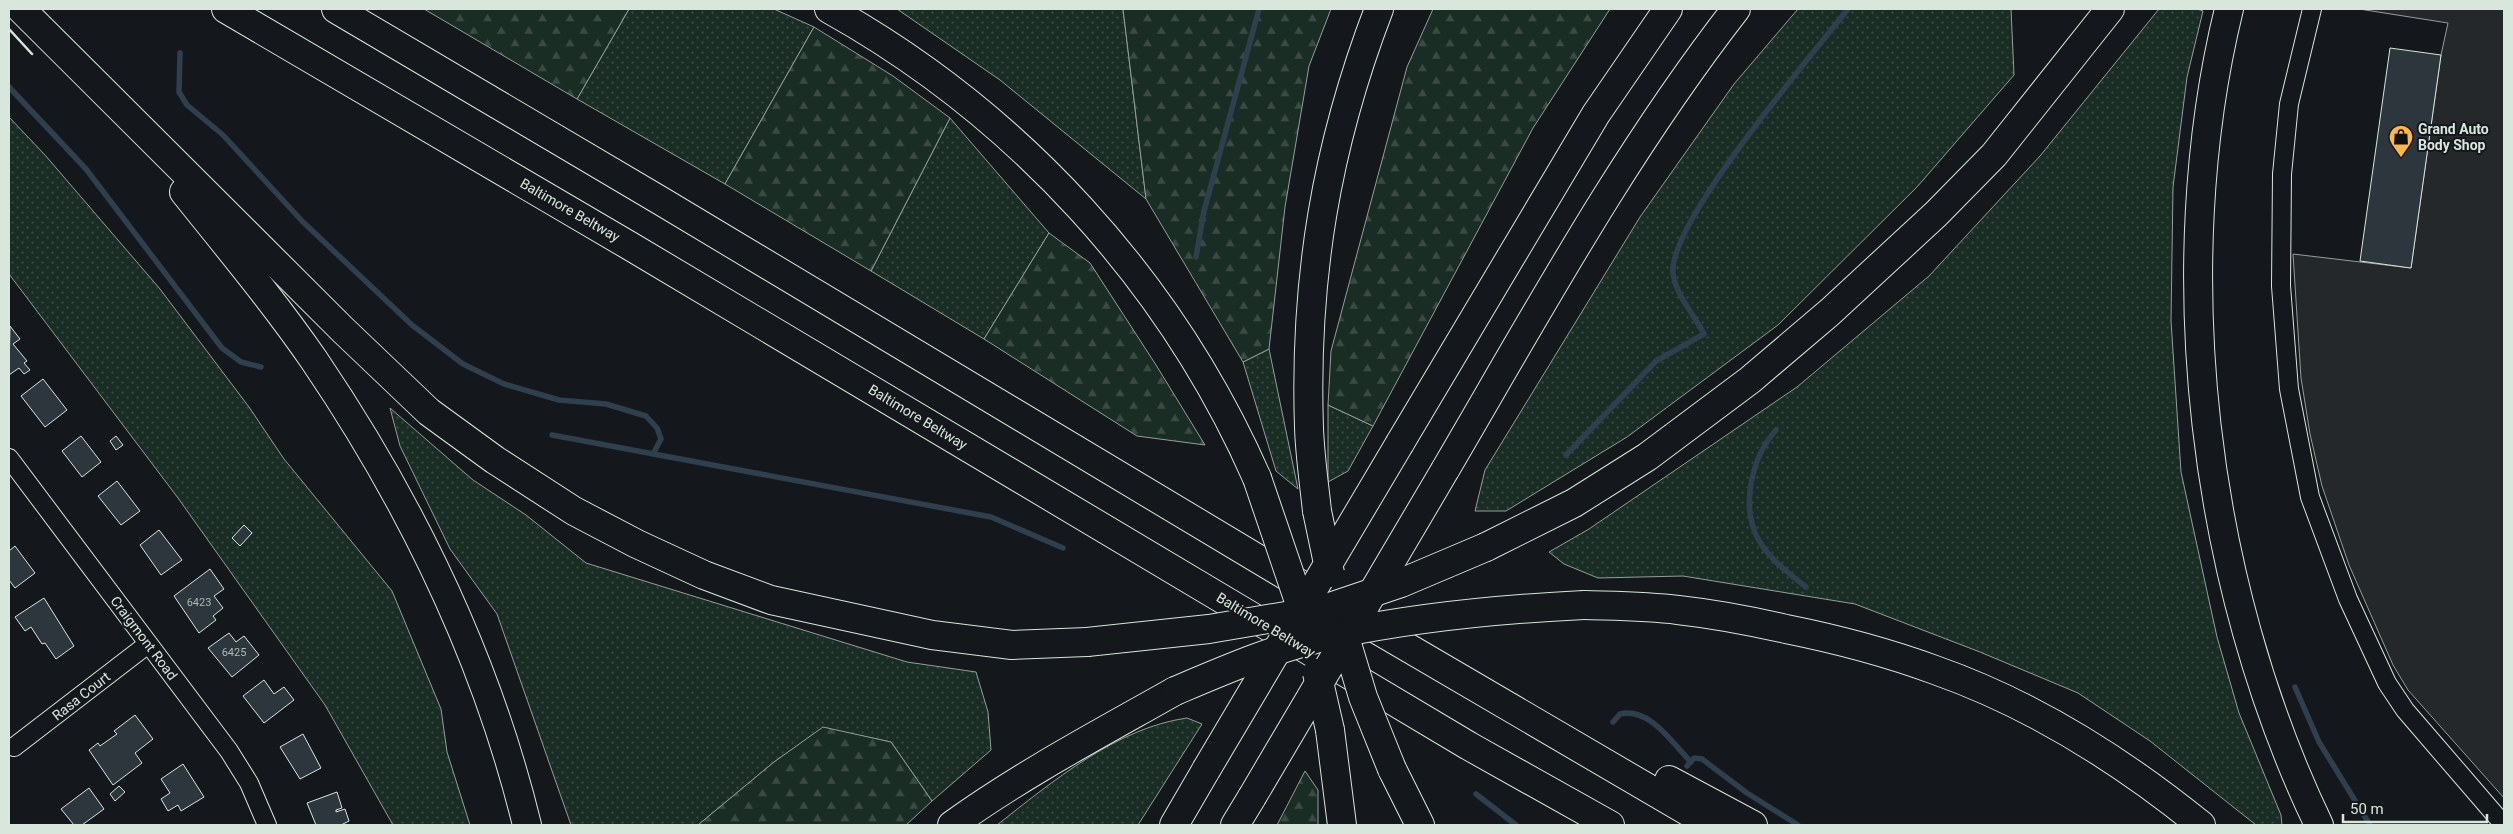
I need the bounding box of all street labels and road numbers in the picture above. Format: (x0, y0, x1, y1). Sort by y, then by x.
street label: Baltimore Beltway (517, 175, 623, 245)
street label: Baltimore Beltway (866, 381, 971, 453)
street label: Baltimore Beltway (1214, 589, 1319, 661)
street label: Craigmont Road (107, 593, 181, 683)
street label: Rasa Court (49, 668, 113, 724)

